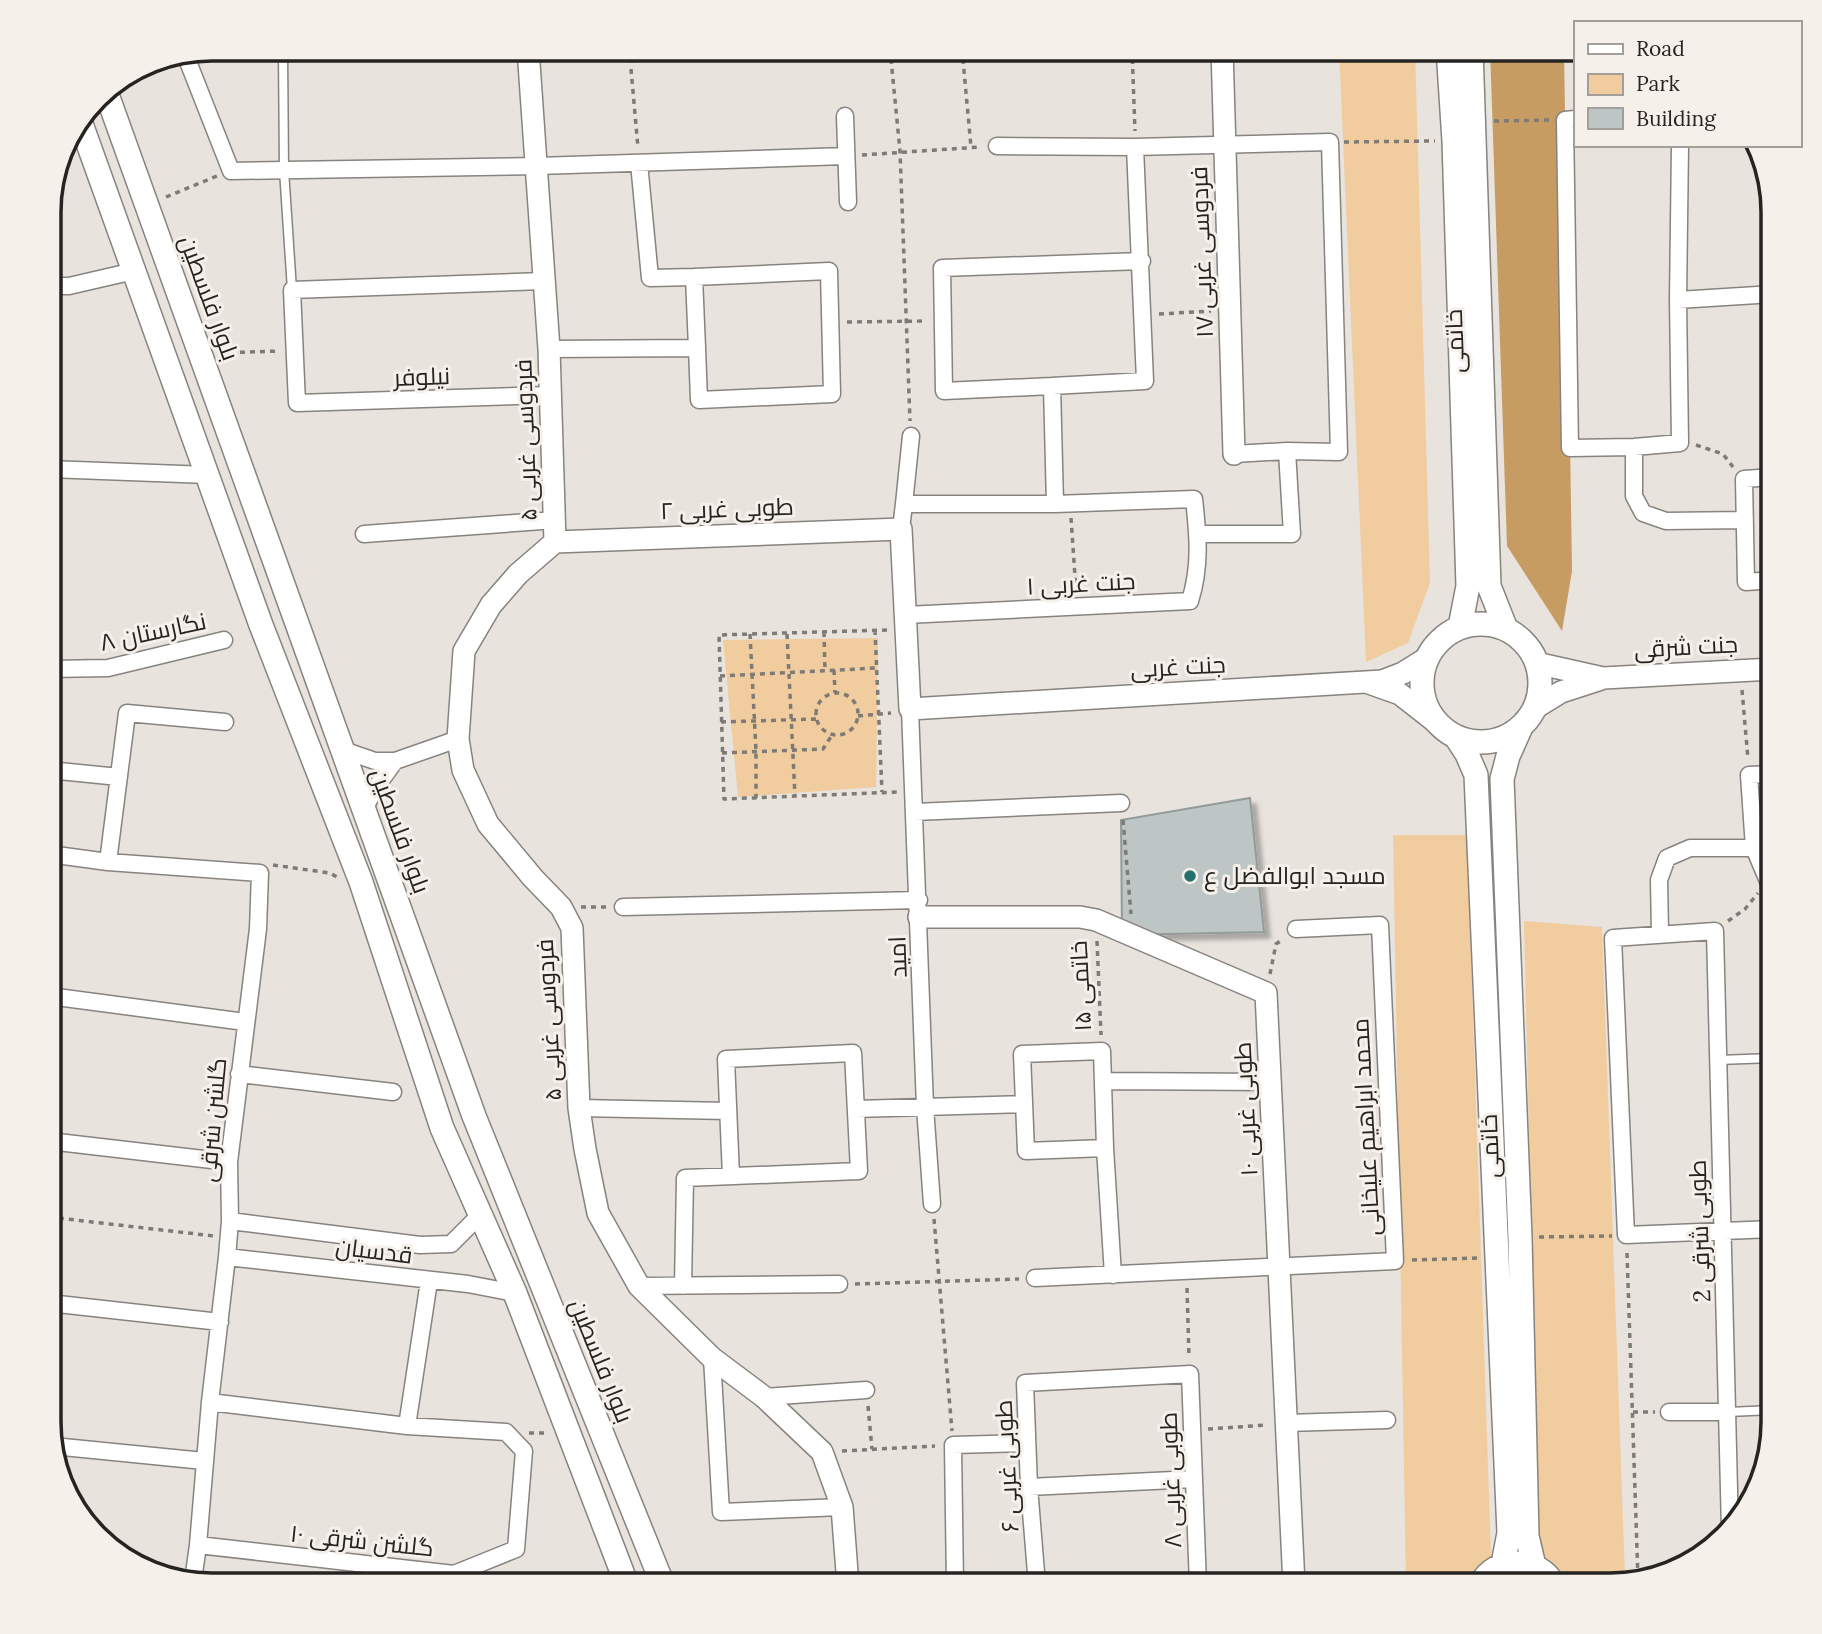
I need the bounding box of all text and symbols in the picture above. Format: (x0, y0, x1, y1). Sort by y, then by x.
legend (1574, 21, 1801, 147)
text: Road (1636, 35, 1685, 62)
text: Park (1636, 70, 1680, 97)
text: Building (1636, 105, 1716, 132)
street label: فردوسی غربی ۱۷ (1183, 166, 1220, 338)
street label: بلوار فلسطین (172, 231, 246, 365)
street label: خاتمی (1438, 308, 1471, 374)
street label: فردوسی غربی ۵ (507, 358, 544, 522)
street label: نیلوفر (391, 360, 451, 393)
street label: طوبی غربی ۲ (660, 491, 794, 526)
street label: جنت غربی ۱ (1026, 565, 1136, 602)
street label: نگارستان ۸ (97, 605, 209, 658)
street label: جنت شرقی (1633, 628, 1739, 665)
street label: جنت غربی (1130, 649, 1226, 684)
street label: بلوار فلسطین (363, 764, 437, 898)
place label: مسجد ابوالفضل ع (1204, 860, 1386, 892)
marker: مسجد ابوالفضل ع (1182, 868, 1198, 884)
street label: امید (881, 936, 914, 978)
street label: فردوسی غربی ۵ (529, 938, 568, 1102)
street label: خاتمی ۱۵ (1063, 940, 1098, 1032)
street label: محمد ابراهیم علیخانی (1344, 1017, 1388, 1237)
street label: طوبی غربی ۱۰ (1227, 1041, 1264, 1177)
street label: گلشن شرقی (192, 1057, 233, 1183)
street label: خاتمی (1473, 1113, 1506, 1179)
street label: طوبی شرقی 2 (1682, 1159, 1717, 1303)
street label: قدسیان (334, 1230, 414, 1271)
street label: بلوار فلسطین (563, 1294, 640, 1427)
street label: طوبی غربی ۶ (988, 1399, 1025, 1533)
street label: طوبی غربی ۸ (1153, 1412, 1188, 1549)
street label: گلشن شرقی ۱۰ (289, 1518, 435, 1563)

